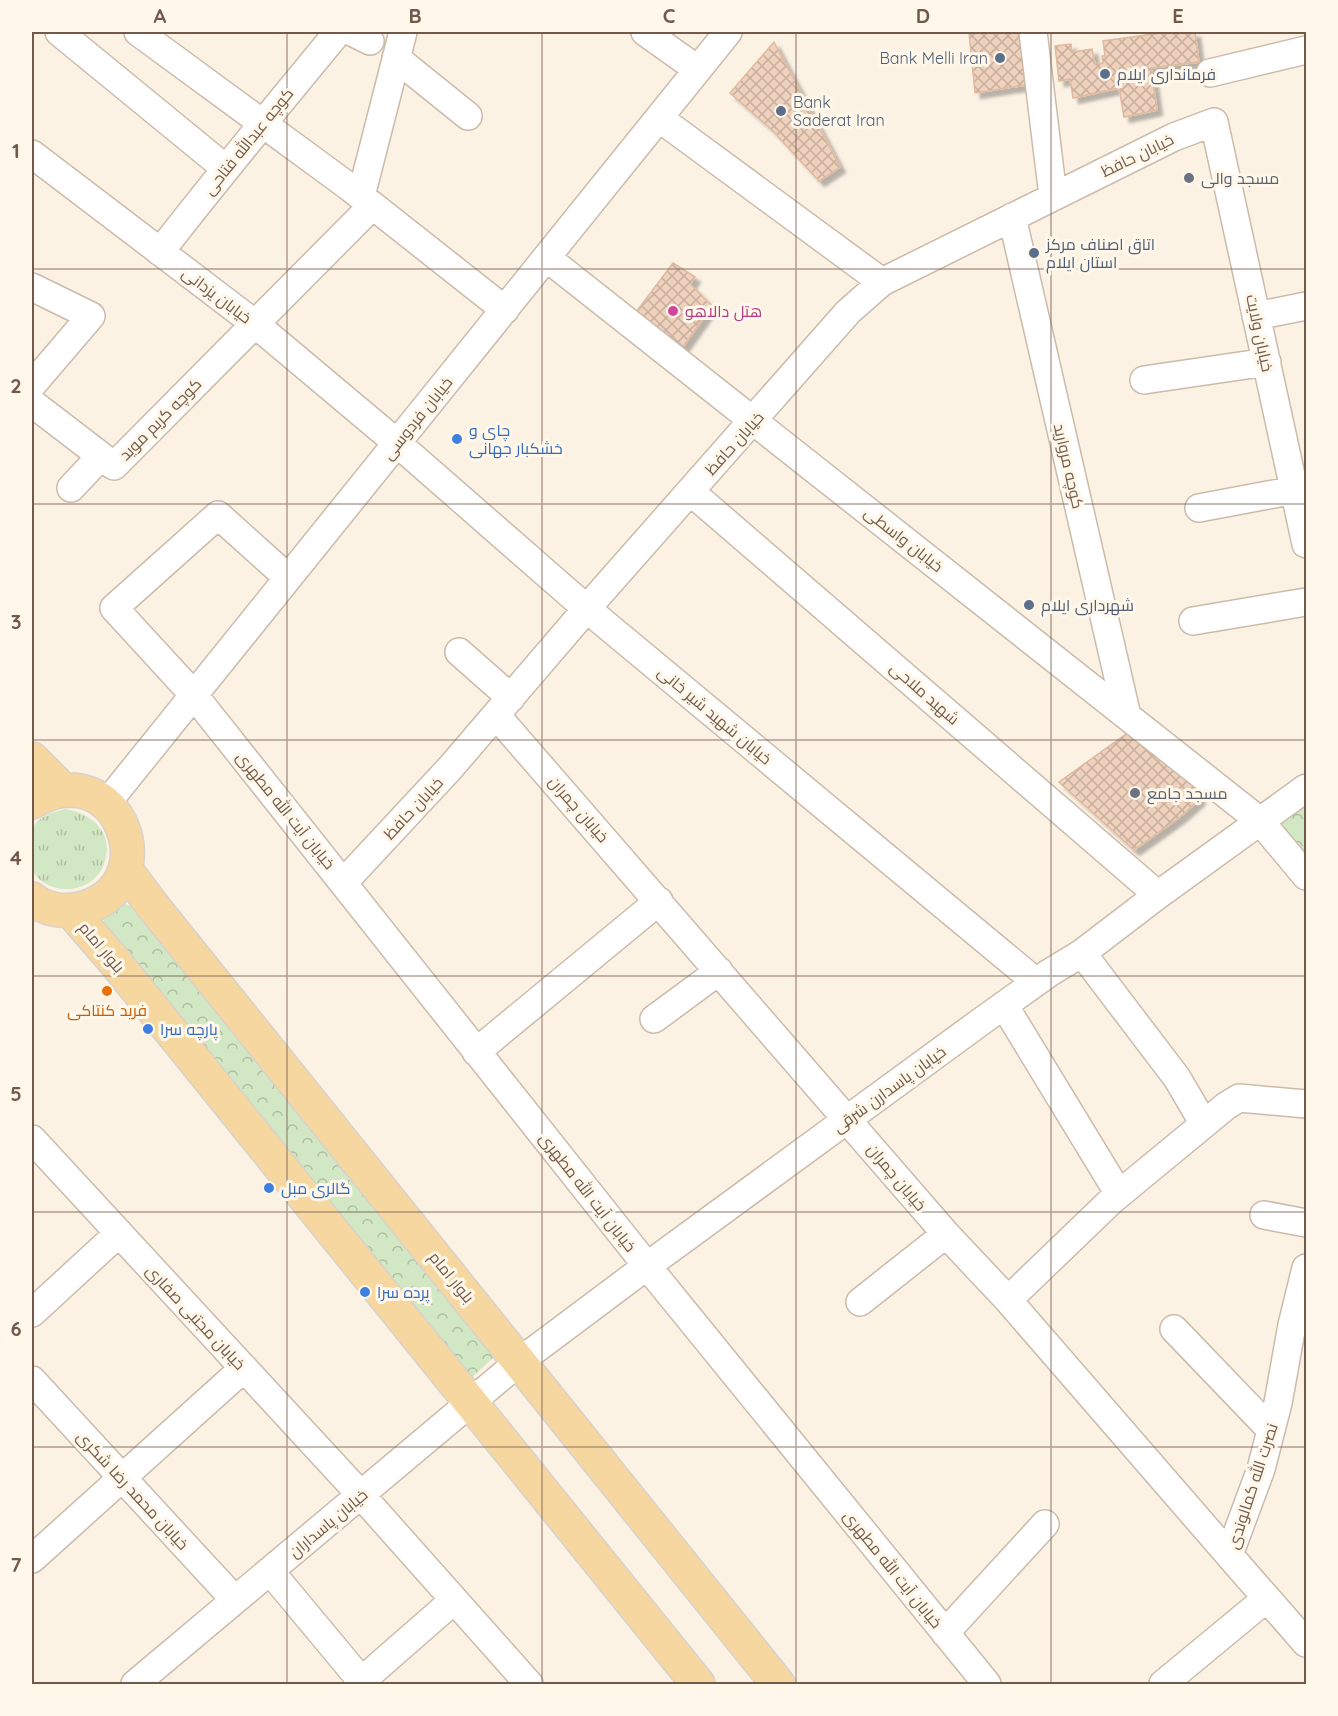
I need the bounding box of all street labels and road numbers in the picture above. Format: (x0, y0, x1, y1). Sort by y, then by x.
street label: کوچه عبدالله فتاحی (199, 83, 299, 200)
street label: خیابان حافظ (1097, 129, 1177, 182)
street label: خیابان یزدانی (178, 262, 256, 328)
street label: خیابان ولایت (1241, 292, 1278, 374)
street label: خیابان فردوسی (378, 373, 457, 464)
street label: کوچه کریم موید (115, 374, 207, 466)
street label: خیابان حافظ (700, 407, 768, 479)
street label: کوچه مروارید (1048, 421, 1089, 511)
street label: خیابان واسطی (860, 502, 947, 577)
street label: شهید ملاحی (886, 657, 964, 729)
street label: خیابان شهید شیر خانی (653, 661, 776, 769)
street label: خیابان آیت الله مطهری (232, 747, 340, 874)
street label: خیابان چمران (543, 772, 613, 848)
street label: خیابان حافظ (379, 773, 448, 844)
street label: بلوار امام (73, 917, 129, 978)
street label: خیابان پاسدارن شرقی (828, 1041, 951, 1138)
street label: خیابان آیت الله مطهری (534, 1128, 641, 1256)
street label: خیابان چمران (862, 1139, 931, 1216)
street label: بلوار امام (424, 1247, 479, 1308)
street label: خیابان مجتبی صفاری (141, 1260, 250, 1375)
street label: نصرت الله کمالوندی (1222, 1421, 1283, 1552)
street label: خیابان محمد رضا شکری (72, 1426, 193, 1554)
street label: خیابان پاسداران (285, 1484, 373, 1563)
street label: خیابان آیت الله مطهری (839, 1506, 947, 1633)

